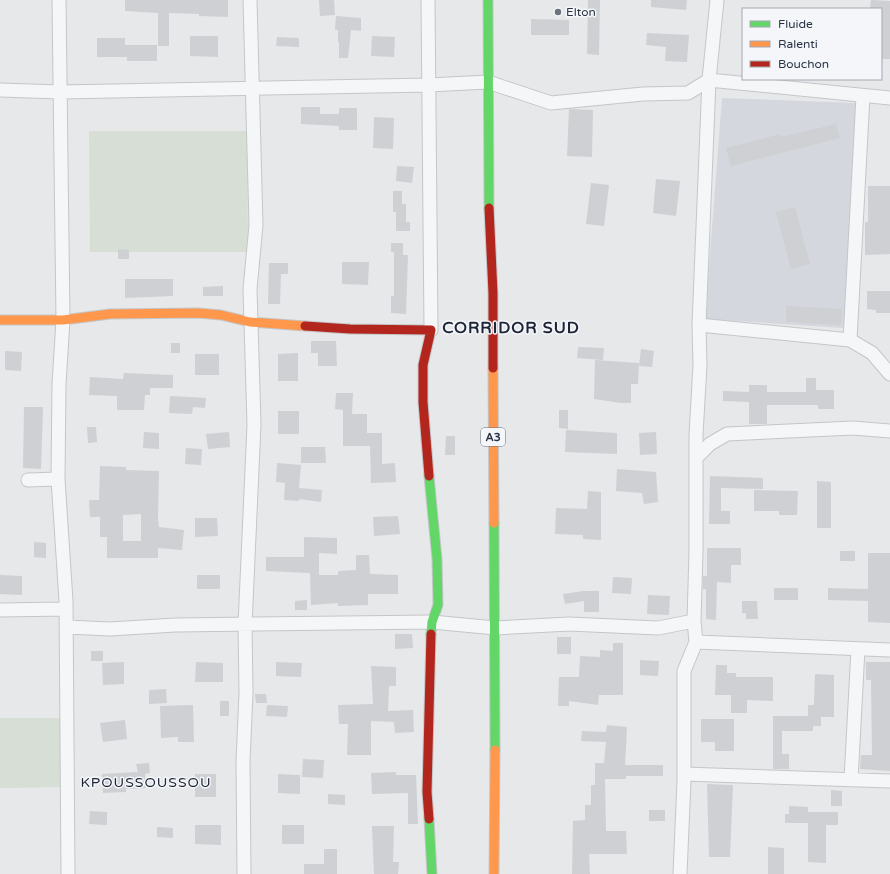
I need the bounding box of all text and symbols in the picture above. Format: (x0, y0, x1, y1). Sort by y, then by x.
place label: Elton (566, 5, 596, 19)
marker: Elton (553, 7, 563, 17)
legend (742, 8, 882, 80)
text: Fluide (778, 17, 813, 31)
text: Ralenti (778, 37, 818, 51)
text: Bouchon (778, 57, 829, 71)
district label: CORRIDOR SUD (442, 318, 580, 338)
road number: A3 (481, 428, 505, 446)
district label: KPOUSSOUSSOU (80, 774, 212, 791)

